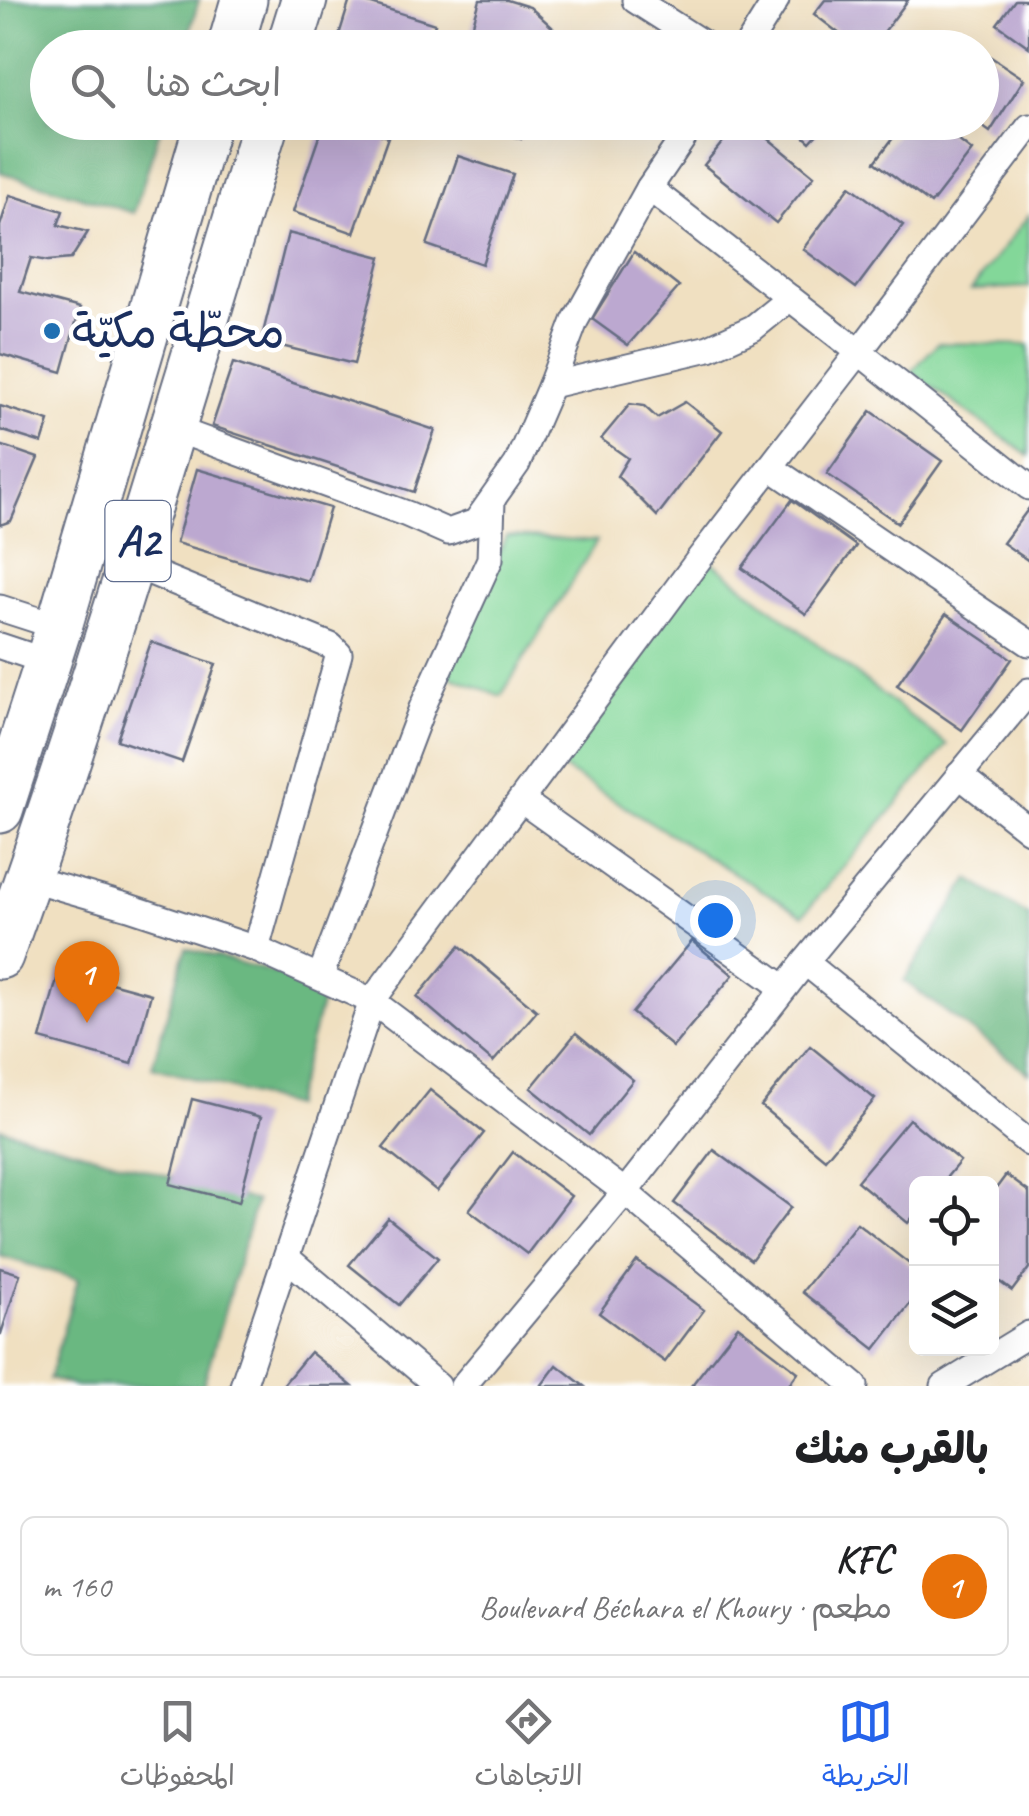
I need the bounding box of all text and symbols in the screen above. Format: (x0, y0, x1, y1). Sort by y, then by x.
search box (30, 30, 999, 140)
icon: search (65, 58, 120, 113)
text: ابحث هنا (145, 60, 281, 107)
place label: محطّة مكيّة (72, 301, 285, 361)
marker: محطّة مكيّة (41, 320, 63, 342)
road number: A2 (106, 501, 170, 581)
your location (690, 895, 741, 946)
pin: 1 (54, 940, 120, 1023)
map controls (909, 1176, 999, 1356)
button: locate (909, 1176, 999, 1266)
button: layers (909, 1266, 999, 1356)
text: بالقرب منك (795, 1423, 989, 1476)
text: KFC (836, 1536, 892, 1583)
text: 160 m (42, 1566, 111, 1607)
text: 1 (947, 1566, 962, 1607)
text: مطعم · Boulevard Béchara el Khoury (479, 1587, 892, 1628)
tab: المحفوظات (120, 1694, 235, 1800)
tab: الاتجاهات (474, 1694, 583, 1800)
tab: الخريطة (822, 1694, 909, 1800)

